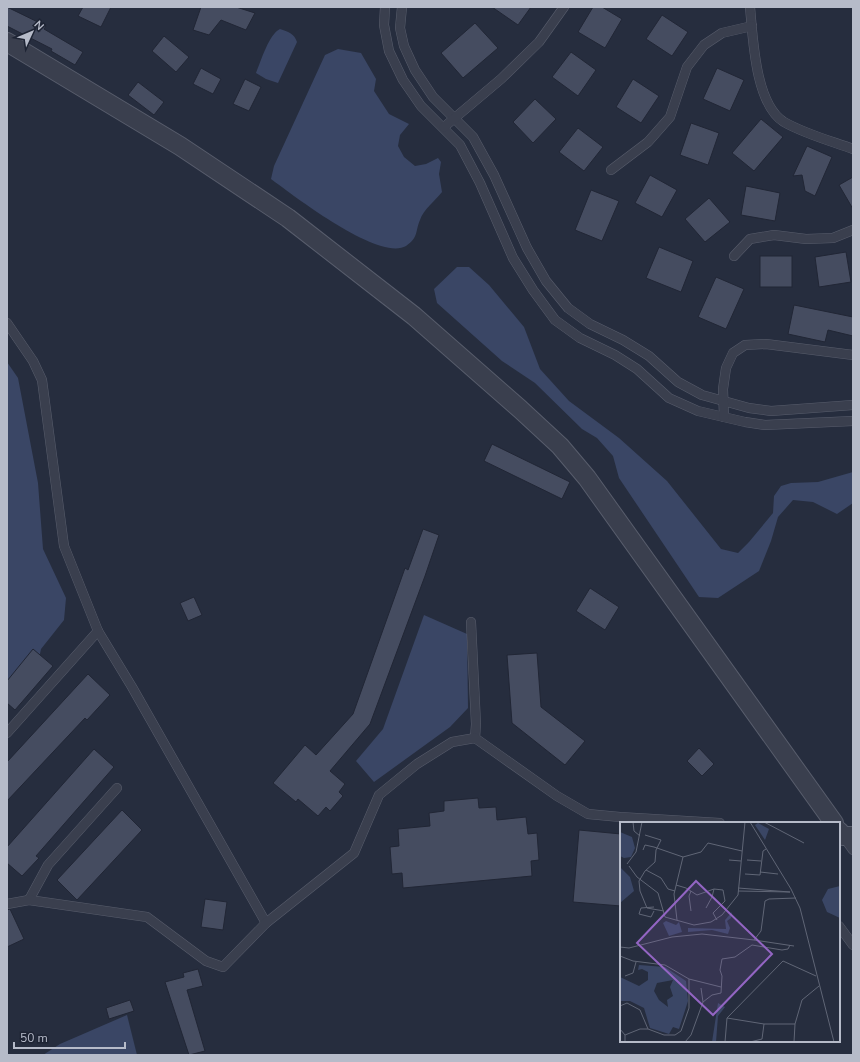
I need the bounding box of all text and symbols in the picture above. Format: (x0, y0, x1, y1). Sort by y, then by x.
north arrow (12, 12, 52, 52)
text: N (31, 17, 47, 34)
inset map (620, 822, 840, 1042)
scale bar (14, 1024, 125, 1050)
text: 50 m (20, 1030, 48, 1046)

